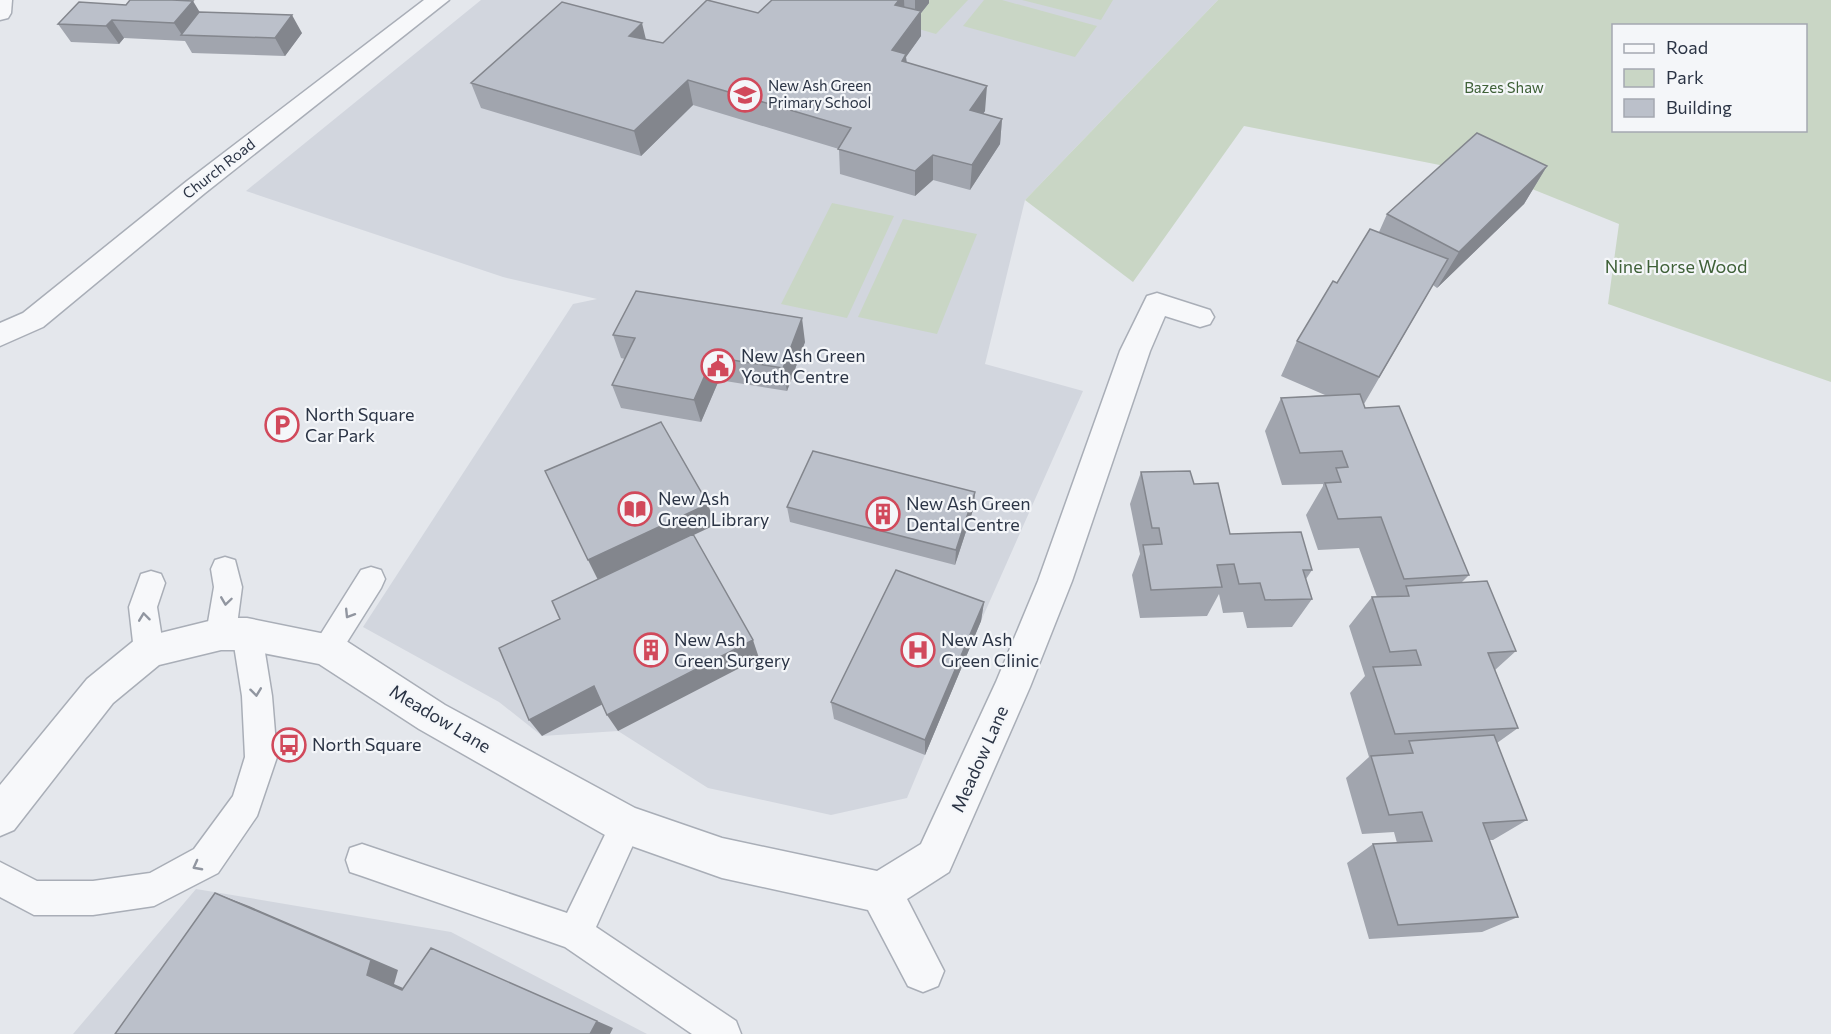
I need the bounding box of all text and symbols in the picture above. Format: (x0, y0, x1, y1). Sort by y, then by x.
legend (1612, 24, 1807, 132)
text: Road (1666, 36, 1708, 58)
text: Park (1666, 66, 1704, 88)
place label: New Ash Green Primary School (768, 76, 872, 111)
school or university icon: New Ash Green Primary School (727, 77, 763, 113)
park label: Bazes Shaw (1464, 78, 1544, 96)
text: Building (1666, 96, 1732, 118)
street label: Church Road (179, 134, 258, 202)
park label: Nine Horse Wood (1605, 255, 1747, 277)
place label: New Ash Green Youth Centre (741, 344, 865, 387)
public building icon: New Ash Green Youth Centre (700, 348, 736, 384)
place label: North Square Car Park (305, 403, 415, 446)
parking icon: North Square Car Park (264, 407, 300, 443)
place label: New Ash Green Library (658, 487, 769, 530)
library icon: New Ash Green Library (617, 491, 653, 527)
place label: New Ash Green Dental Centre (906, 492, 1030, 535)
building icon: New Ash Green Dental Centre (865, 496, 901, 532)
one-way arrow (221, 597, 233, 606)
one-way arrow (345, 608, 357, 618)
one-way arrow (139, 612, 151, 621)
place label: New Ash Green Surgery (674, 628, 790, 671)
place label: New Ash Green Clinic (941, 628, 1039, 671)
building icon: New Ash Green Surgery (633, 632, 669, 668)
hospital icon: New Ash Green Clinic (900, 632, 936, 668)
street label: Meadow Lane (386, 679, 495, 757)
one-way arrow (249, 687, 262, 696)
street label: Meadow Lane (946, 702, 1012, 815)
bus stop icon: North Square (271, 727, 307, 763)
place label: North Square (312, 733, 422, 755)
one-way arrow (193, 859, 203, 870)

